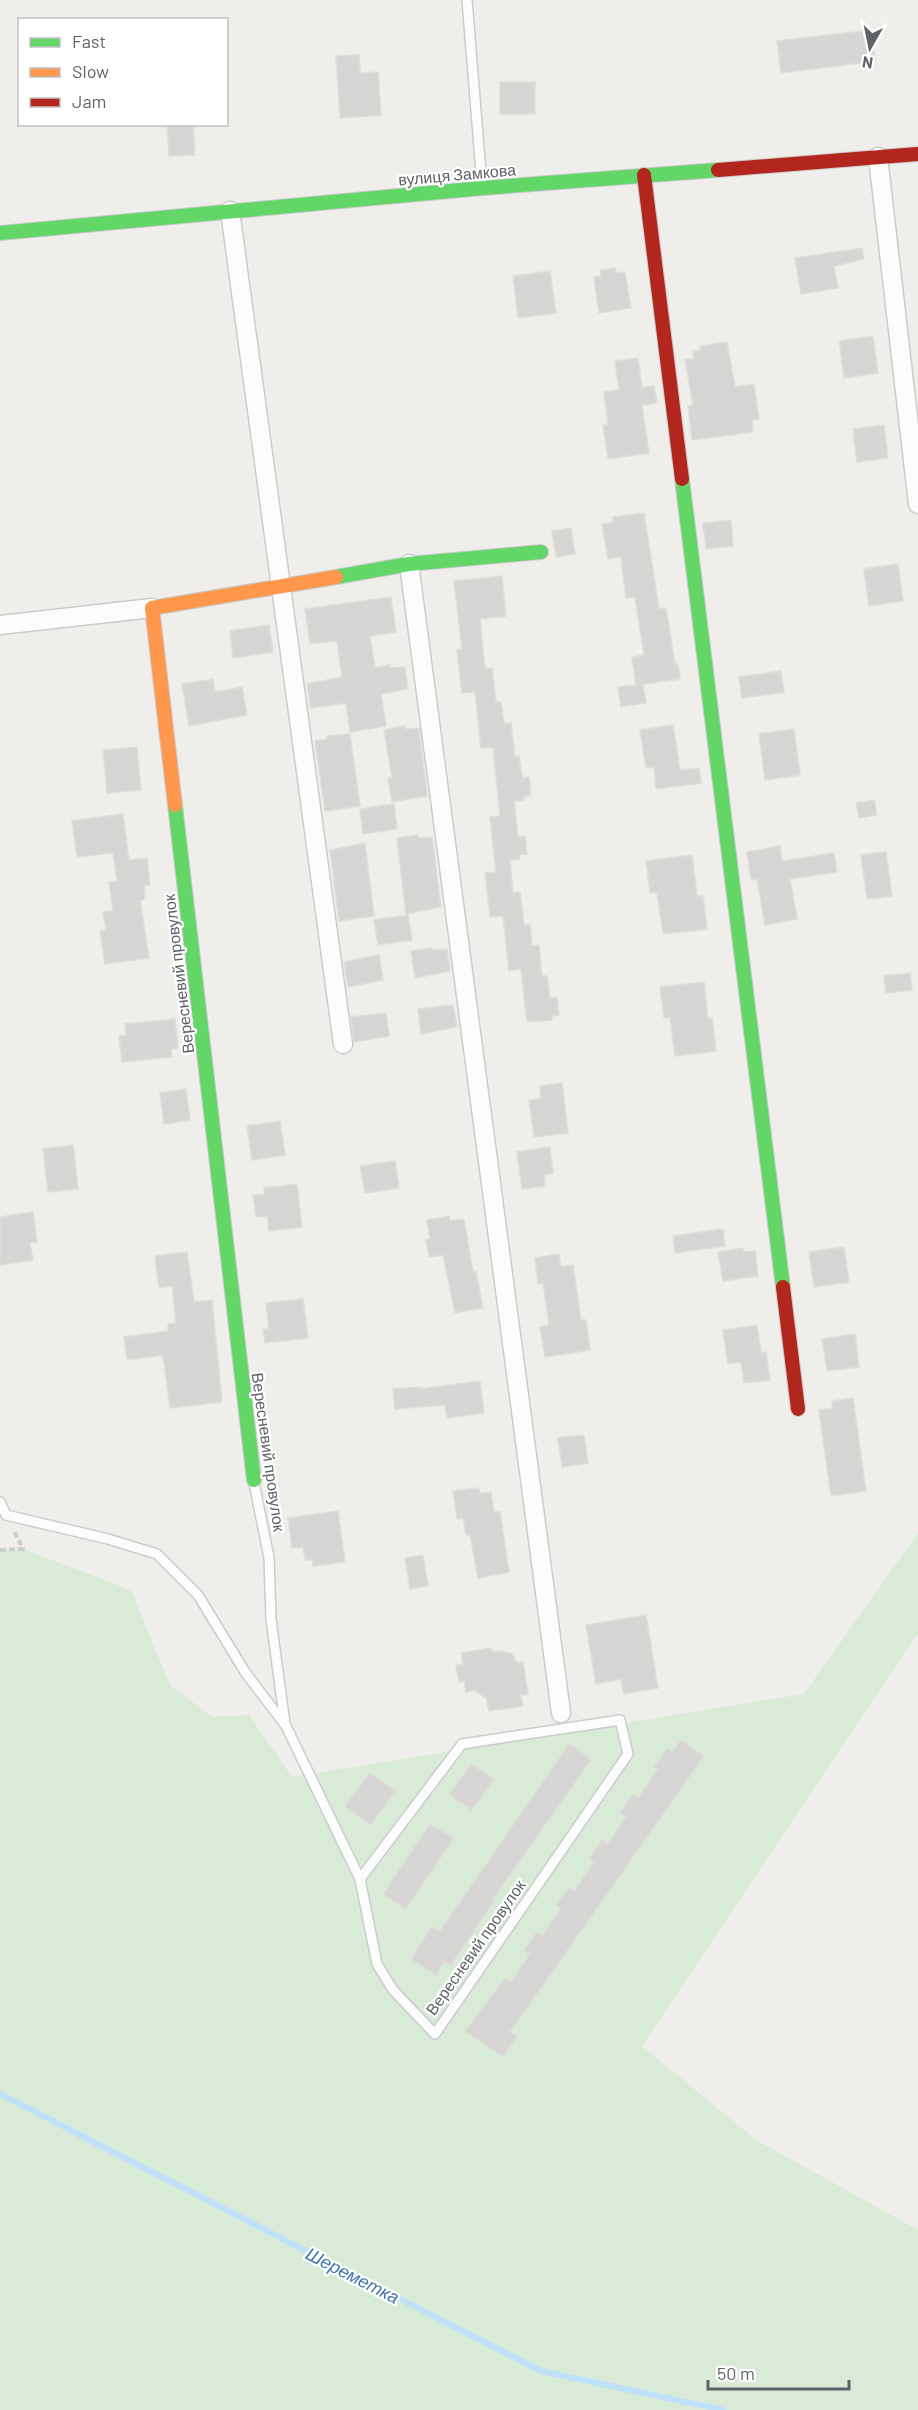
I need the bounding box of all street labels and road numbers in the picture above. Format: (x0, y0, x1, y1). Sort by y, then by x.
street label: вулиця Замкова (397, 159, 517, 189)
street label: Вересневий провулок (159, 892, 197, 1055)
street label: Вересневий провулок (248, 1371, 290, 1534)
street label: Вересневий провулок (421, 1875, 529, 2018)

